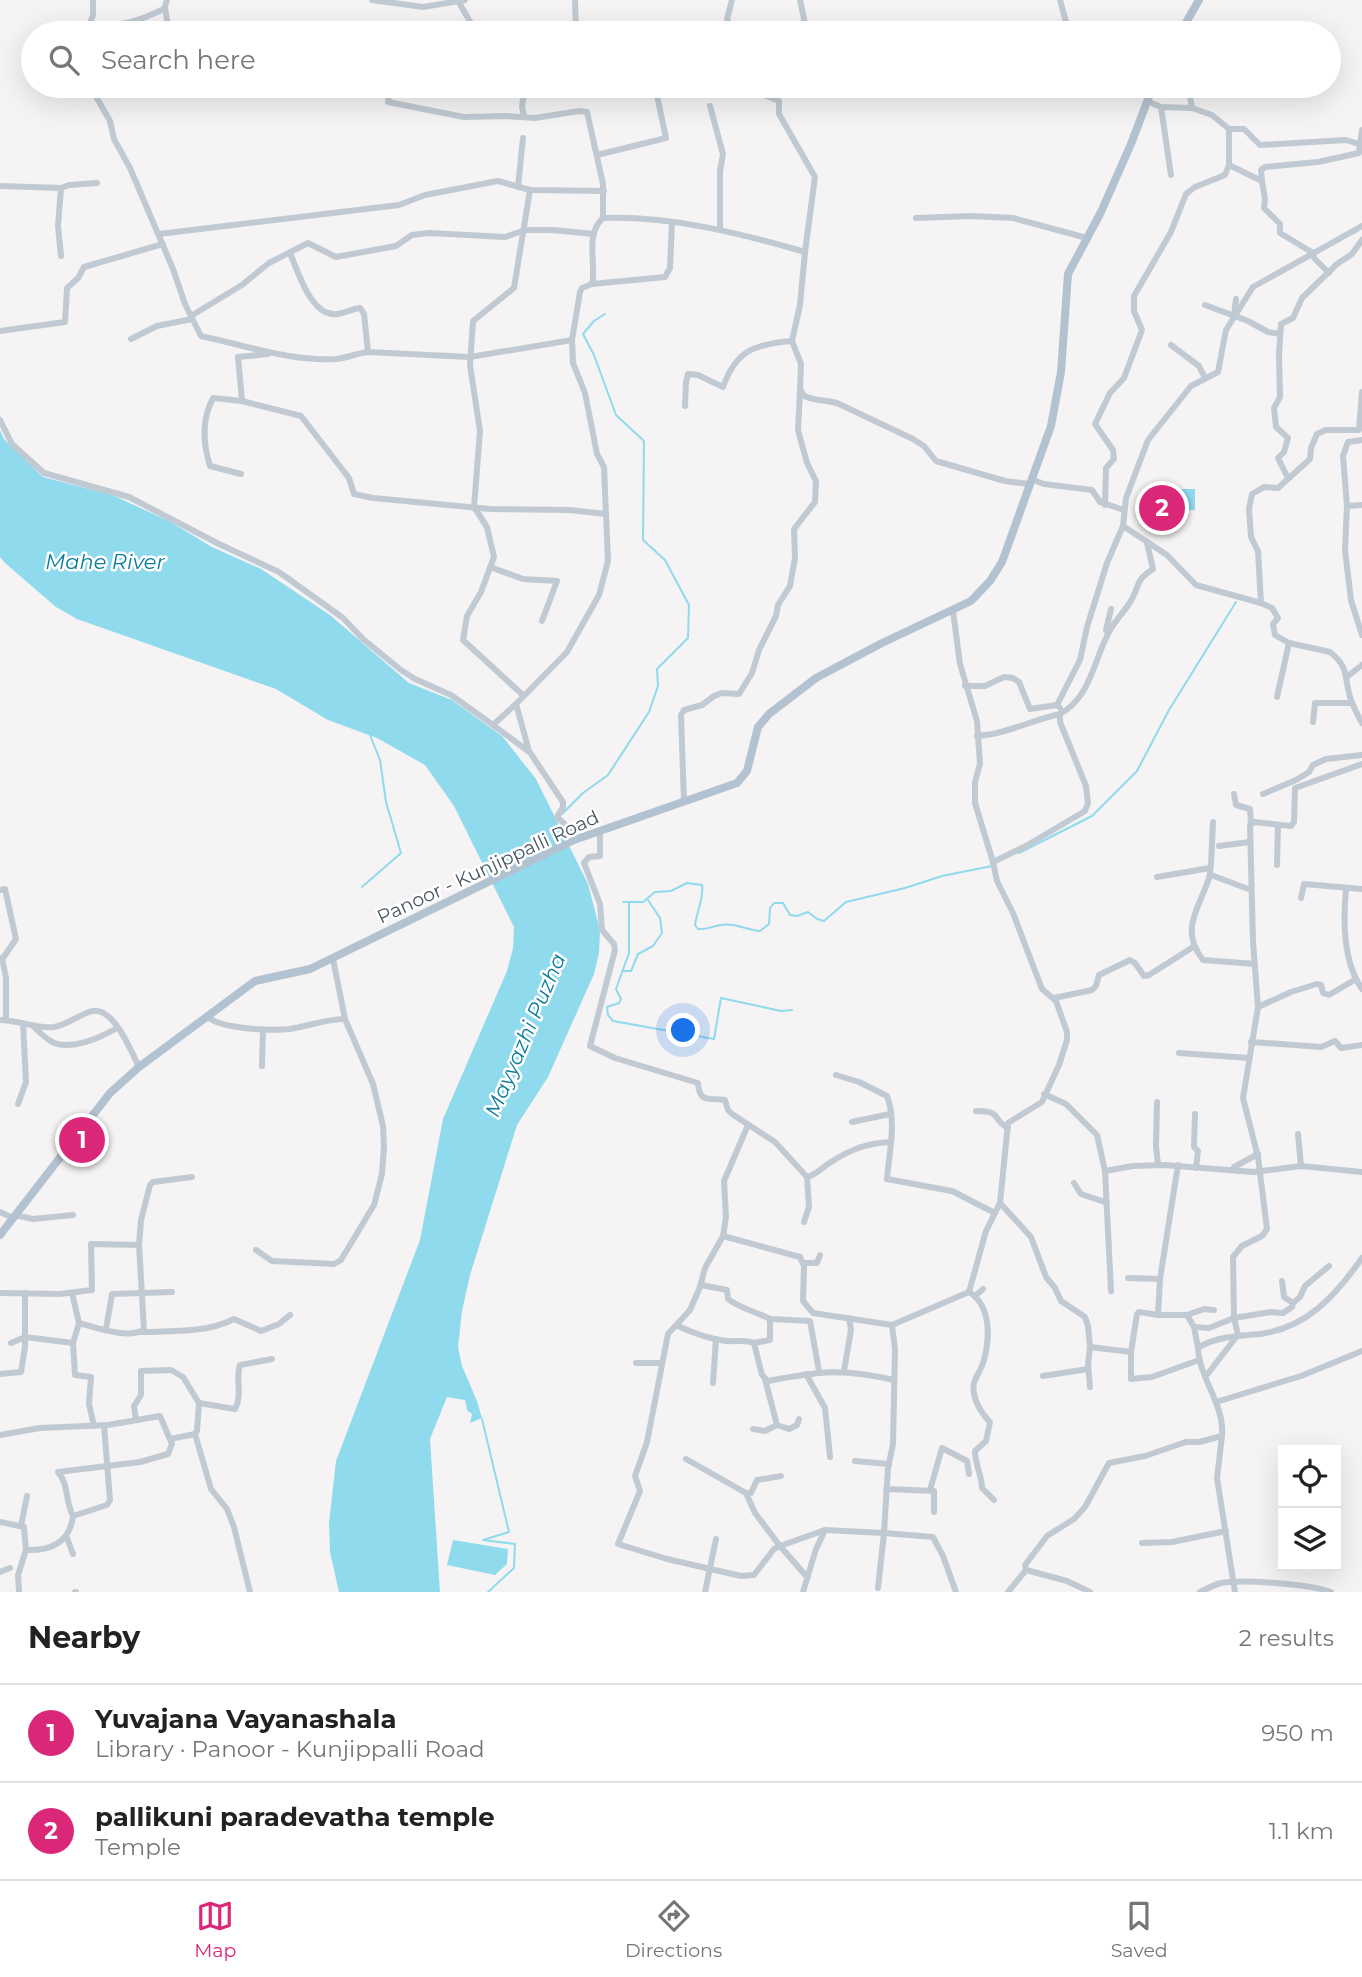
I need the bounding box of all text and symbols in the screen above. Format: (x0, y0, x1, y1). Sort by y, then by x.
search box (21, 21, 1341, 98)
icon: search (45, 41, 83, 79)
text: Search here (101, 44, 256, 76)
pin: 2 (1139, 482, 1185, 534)
water label: Mahe River (45, 549, 165, 574)
street label: Panoor - Kunjippalli Road (373, 805, 603, 929)
water label: Mayyazhi Puzha (479, 949, 571, 1121)
your location (666, 1013, 700, 1047)
pin: 1 (59, 1114, 105, 1166)
map controls (1278, 1445, 1341, 1571)
button: locate (1278, 1445, 1341, 1508)
button: layers (1278, 1508, 1341, 1571)
text: Nearby (28, 1619, 140, 1656)
text: 2 results (1239, 1624, 1334, 1652)
text: Yuvajana Vayanashala (95, 1703, 396, 1735)
text: 1 (46, 1719, 56, 1747)
text: 950 m (1261, 1719, 1334, 1747)
text: Library · Panoor - Kunjippalli Road (95, 1735, 485, 1763)
text: pallikuni paradevatha temple (95, 1801, 495, 1833)
text: 2 (44, 1817, 58, 1845)
text: 1.1 km (1269, 1817, 1334, 1845)
text: Temple (95, 1833, 181, 1861)
tab: Map (194, 1897, 236, 1962)
tab: Directions (625, 1897, 722, 1962)
tab: Saved (1111, 1897, 1168, 1962)

